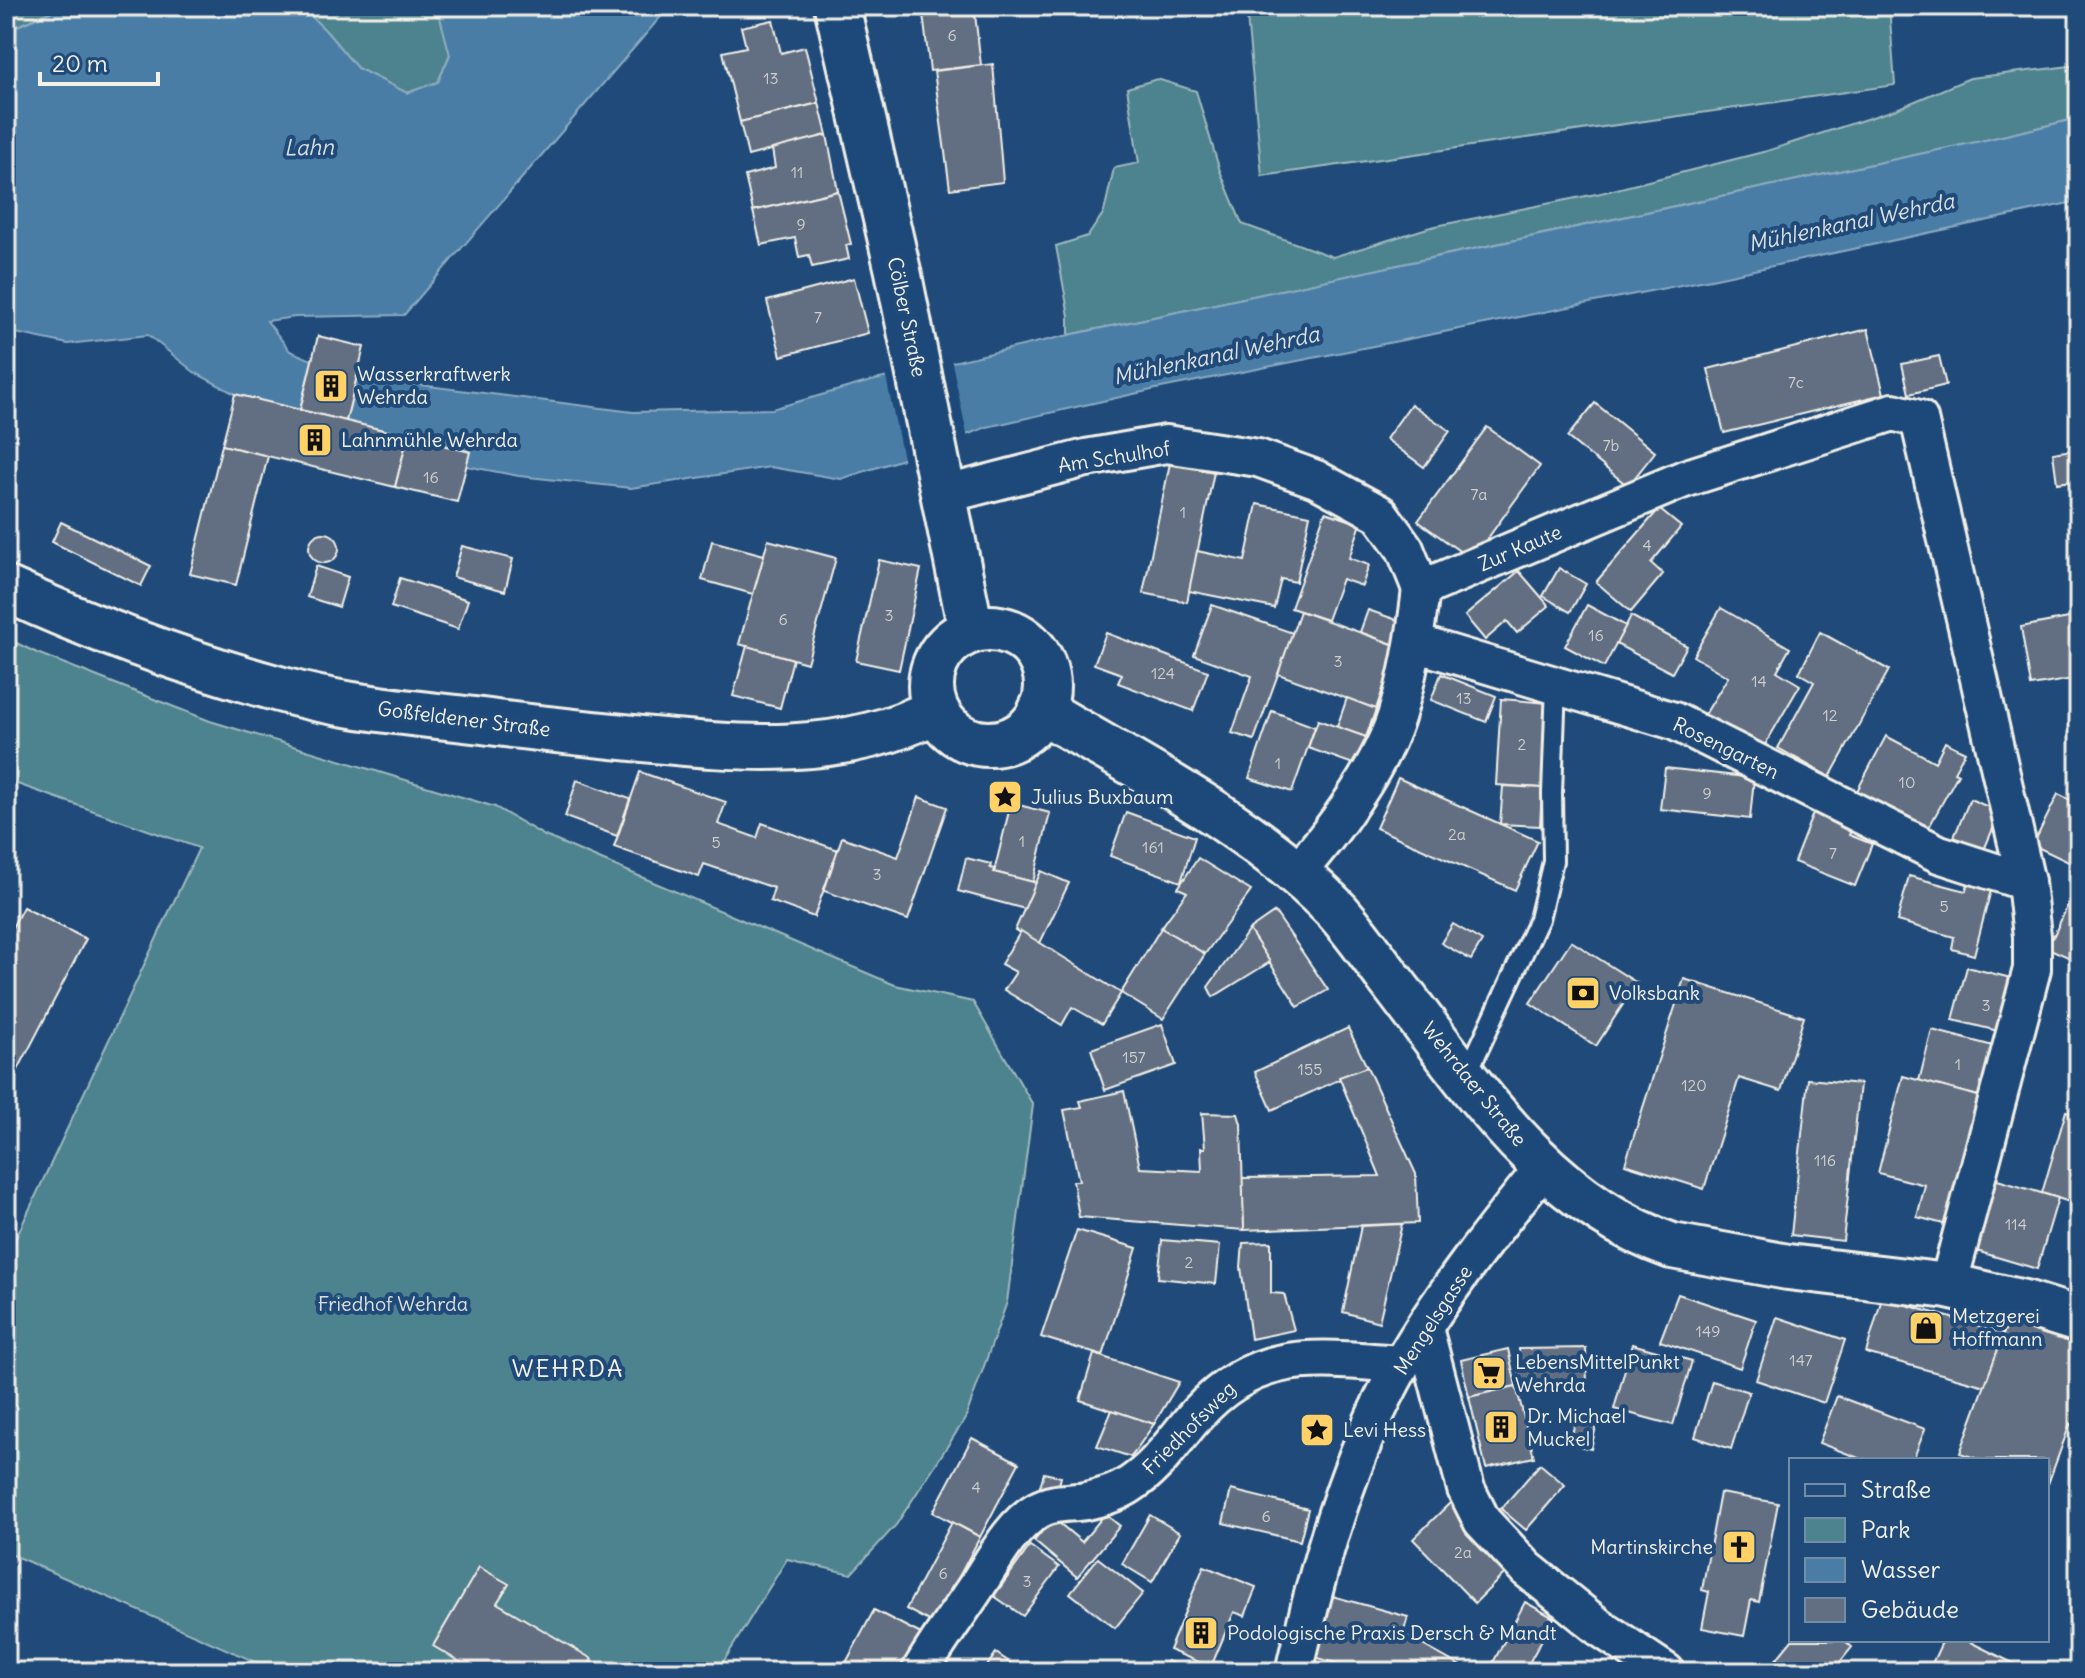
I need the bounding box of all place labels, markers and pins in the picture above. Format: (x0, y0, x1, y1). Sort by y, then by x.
place label: Wasserkraftwerk Wehrda (357, 361, 511, 409)
building icon: Wasserkraftwerk Wehrda (312, 367, 350, 405)
building icon: Lahnmühle Wehrda (296, 421, 334, 459)
place label: Lahnmühle Wehrda (341, 427, 518, 452)
place icon: Julius Buxbaum (986, 778, 1024, 816)
place label: Julius Buxbaum (1031, 784, 1174, 809)
bank icon: Volksbank (1564, 974, 1602, 1012)
place label: Volksbank (1609, 980, 1700, 1005)
place label: Metzgerei Hoffmann (1952, 1303, 2043, 1351)
shop icon: Metzgerei Hoffmann (1907, 1309, 1945, 1347)
place label: LebensMittelPunkt Wehrda (1515, 1349, 1680, 1397)
supermarket icon: LebensMittelPunkt Wehrda (1470, 1354, 1508, 1392)
place label: Dr. Michael Muckel (1527, 1403, 1626, 1451)
building icon: Dr. Michael Muckel (1482, 1408, 1520, 1446)
place icon: Levi Hess (1298, 1411, 1336, 1449)
place label: Levi Hess (1343, 1417, 1426, 1442)
church icon: Martinskirche (1720, 1528, 1758, 1566)
place label: Martinskirche (1590, 1534, 1713, 1559)
building icon: Podologische Praxis Dersch & Mandt (1182, 1614, 1220, 1652)
place label: Podologische Praxis Dersch & Mandt (1227, 1620, 1557, 1645)

